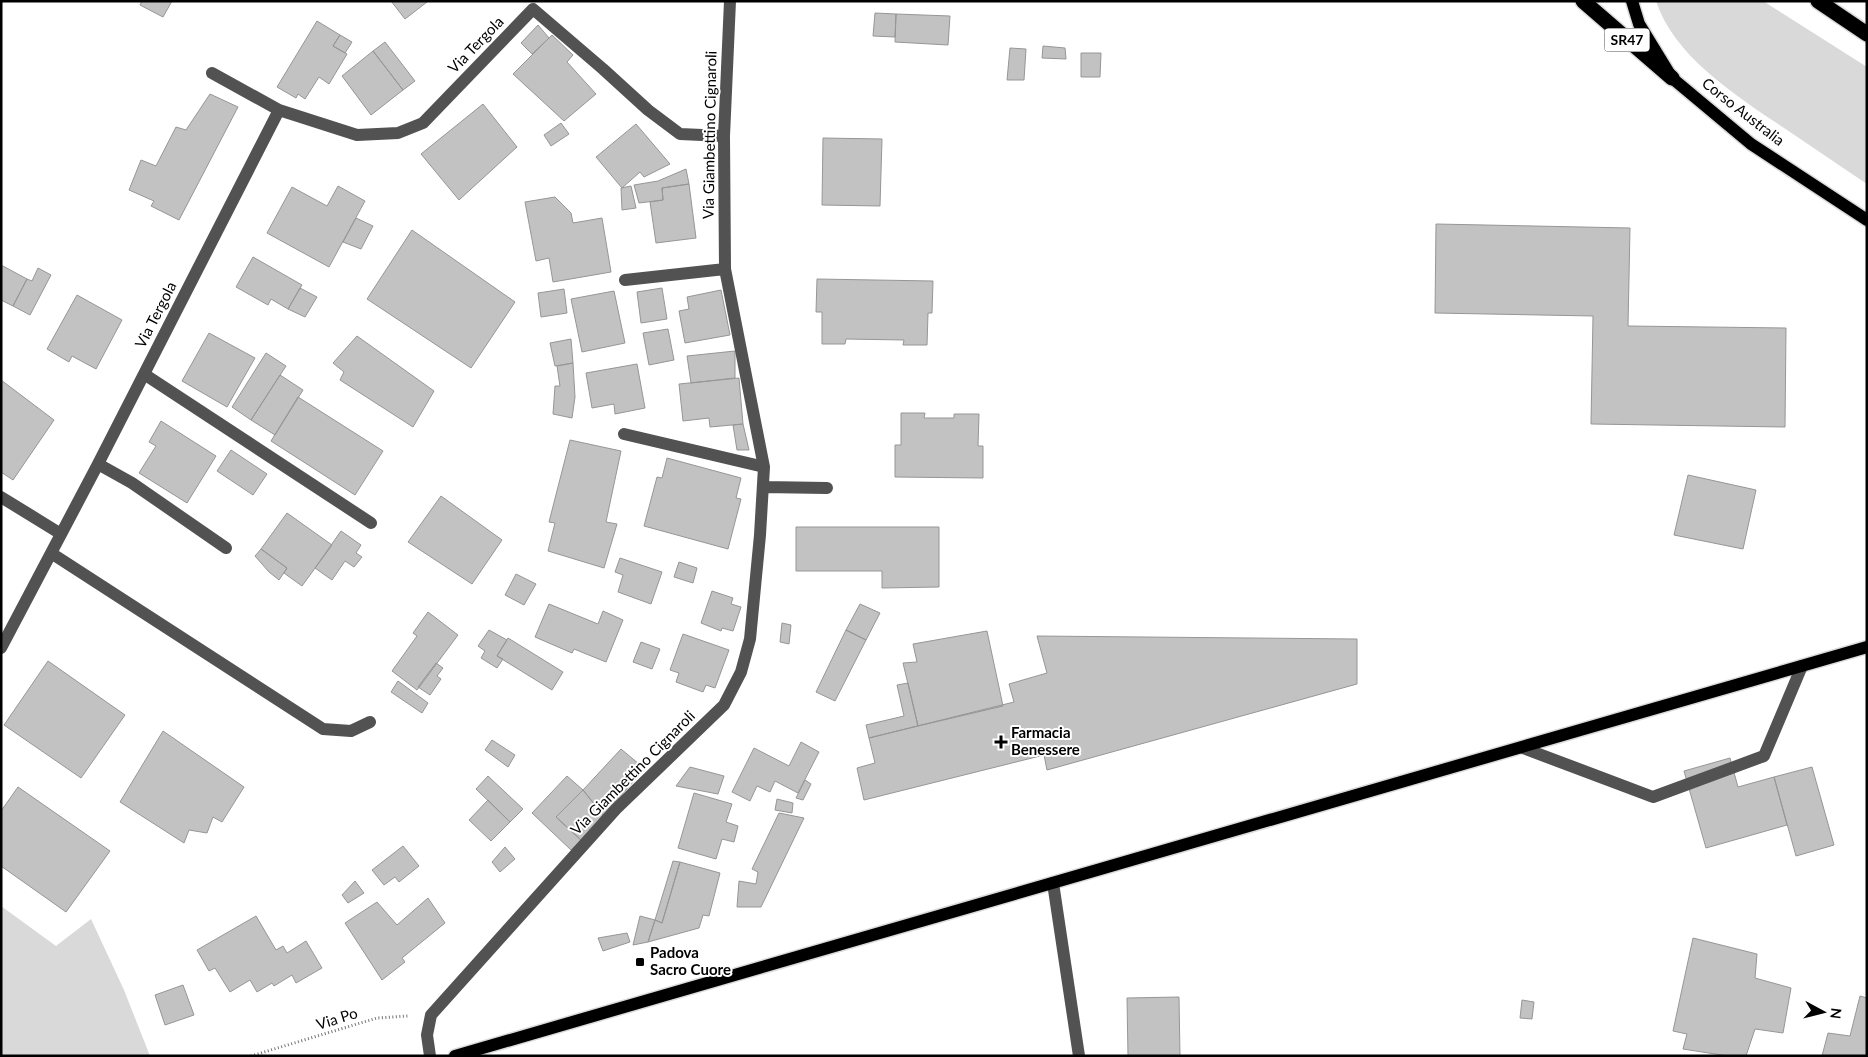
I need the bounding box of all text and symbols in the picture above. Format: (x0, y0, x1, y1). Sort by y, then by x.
street label: Via Tergola (444, 12, 507, 76)
road number: SR47 (1604, 28, 1650, 52)
street label: Via Giambettino Cignaroli (699, 51, 719, 219)
street label: Corso Australia (1699, 73, 1788, 149)
street label: Via Tergola (131, 278, 179, 351)
street label: Via Giambettino Cignaroli (566, 706, 698, 838)
place label: Farmacia Benessere (1011, 723, 1080, 758)
marker: Farmacia Benessere (995, 736, 1007, 748)
place label: Padova Sacro Cuore (650, 943, 731, 978)
marker: Padova Sacro Cuore (634, 956, 646, 968)
north arrow (1798, 987, 1848, 1037)
street label: Via Po (314, 1003, 360, 1033)
text: N (1827, 1007, 1845, 1020)

